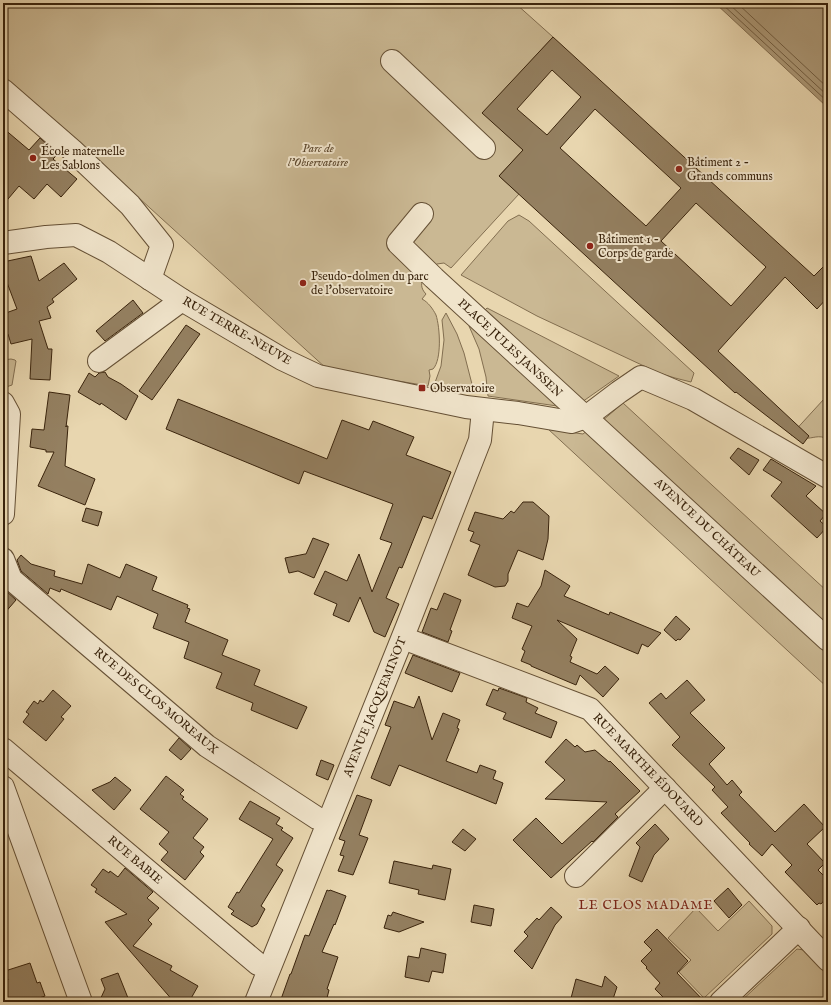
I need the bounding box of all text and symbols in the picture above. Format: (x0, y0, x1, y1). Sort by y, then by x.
park label: Parc de l'Observatoire (288, 141, 348, 170)
place label: École maternelle Les Sablons (41, 143, 125, 173)
marker: École maternelle Les Sablons (28, 153, 38, 163)
place label: Bâtiment 2 - Grands communs (687, 155, 773, 184)
marker: Bâtiment 2 - Grands communs (674, 164, 684, 174)
place label: Bâtiment 1 - Corps de garde (598, 232, 674, 262)
marker: Bâtiment 1 - Corps de garde (585, 241, 595, 251)
place label: Pseudo-dolmen du parc de l'observatoire (311, 269, 429, 298)
marker: Pseudo-dolmen du parc de l'observatoire (298, 278, 308, 288)
street label: RUE TERRE-NEUVE (180, 294, 294, 368)
street label: PLACE JULES JANSSEN (454, 296, 566, 402)
place label: Observatoire (430, 381, 495, 396)
marker: Observatoire (417, 383, 427, 393)
street label: AVENUE DU CHÂTEAU (650, 474, 764, 581)
street label: AVENUE JACQUEMINOT (340, 634, 411, 781)
street label: RUE DES CLOS MOREAUX (91, 644, 222, 758)
street label: RUE MARTHE ÉDOUARD (590, 709, 707, 830)
street label: RUE BABIE (104, 833, 166, 887)
district label: LE CLOS MADAME (578, 897, 714, 914)

